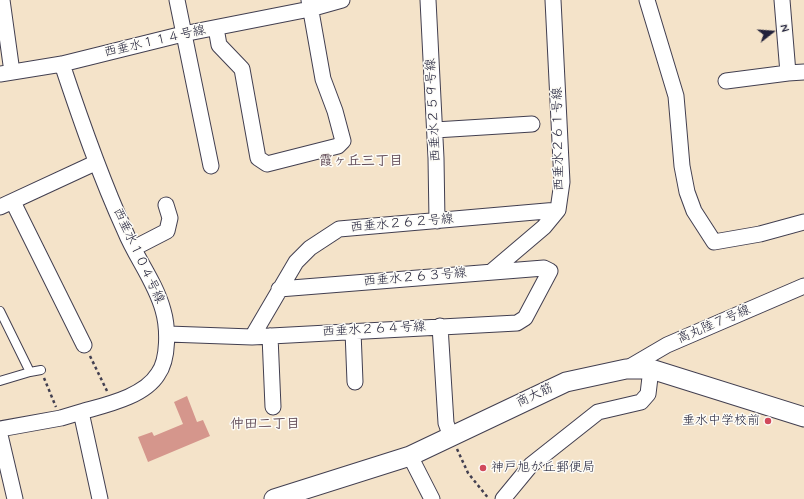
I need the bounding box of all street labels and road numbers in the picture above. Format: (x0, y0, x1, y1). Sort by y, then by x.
street label: 西垂水１１４号線 (103, 23, 207, 61)
street label: 西垂水２５９号線 (423, 58, 445, 162)
street label: 西垂水２６１号線 (550, 87, 568, 191)
street label: 西垂水１０４号線 (109, 206, 167, 306)
street label: 西垂水２６２号線 (350, 212, 454, 236)
street label: 西垂水２６３号線 (363, 266, 467, 290)
street label: 高丸陸７号線 (675, 303, 753, 347)
street label: 西垂水２６４号線 (322, 319, 426, 341)
street label: 商大筋 (514, 381, 556, 411)

